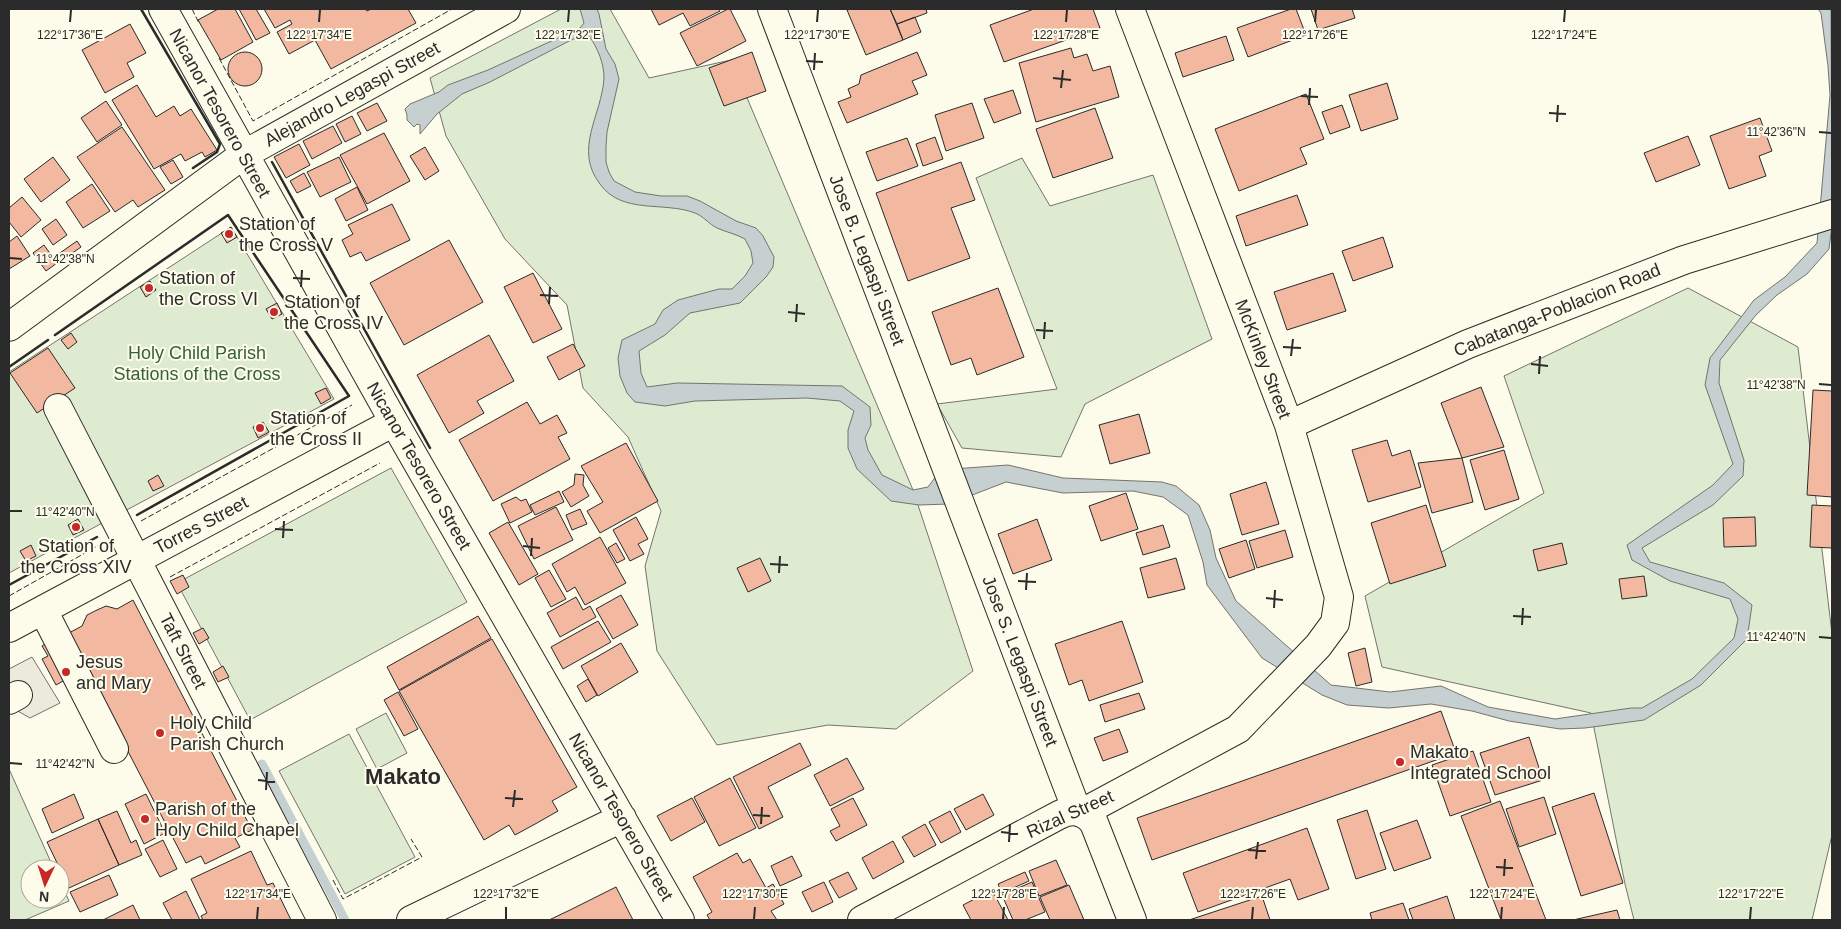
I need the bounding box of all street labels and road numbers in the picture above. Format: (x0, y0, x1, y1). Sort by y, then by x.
street label: Nicanor Tesorero Street (165, 25, 275, 201)
street label: Alejandro Legaspi Street (261, 37, 443, 151)
street label: Jose B. Legaspi Street (825, 172, 909, 348)
street label: Cabatanga-Poblacion Road (1451, 259, 1663, 361)
street label: McKinley Street (1231, 297, 1295, 421)
street label: Nicanor Tesorero Street (363, 379, 475, 553)
street label: Torres Street (151, 492, 251, 558)
street label: Jose S. Legaspi Street (978, 573, 1062, 749)
street label: Taft Street (155, 610, 211, 692)
street label: Nicanor Tesorero Street (565, 730, 677, 904)
street label: Rizal Street (1023, 786, 1117, 842)

